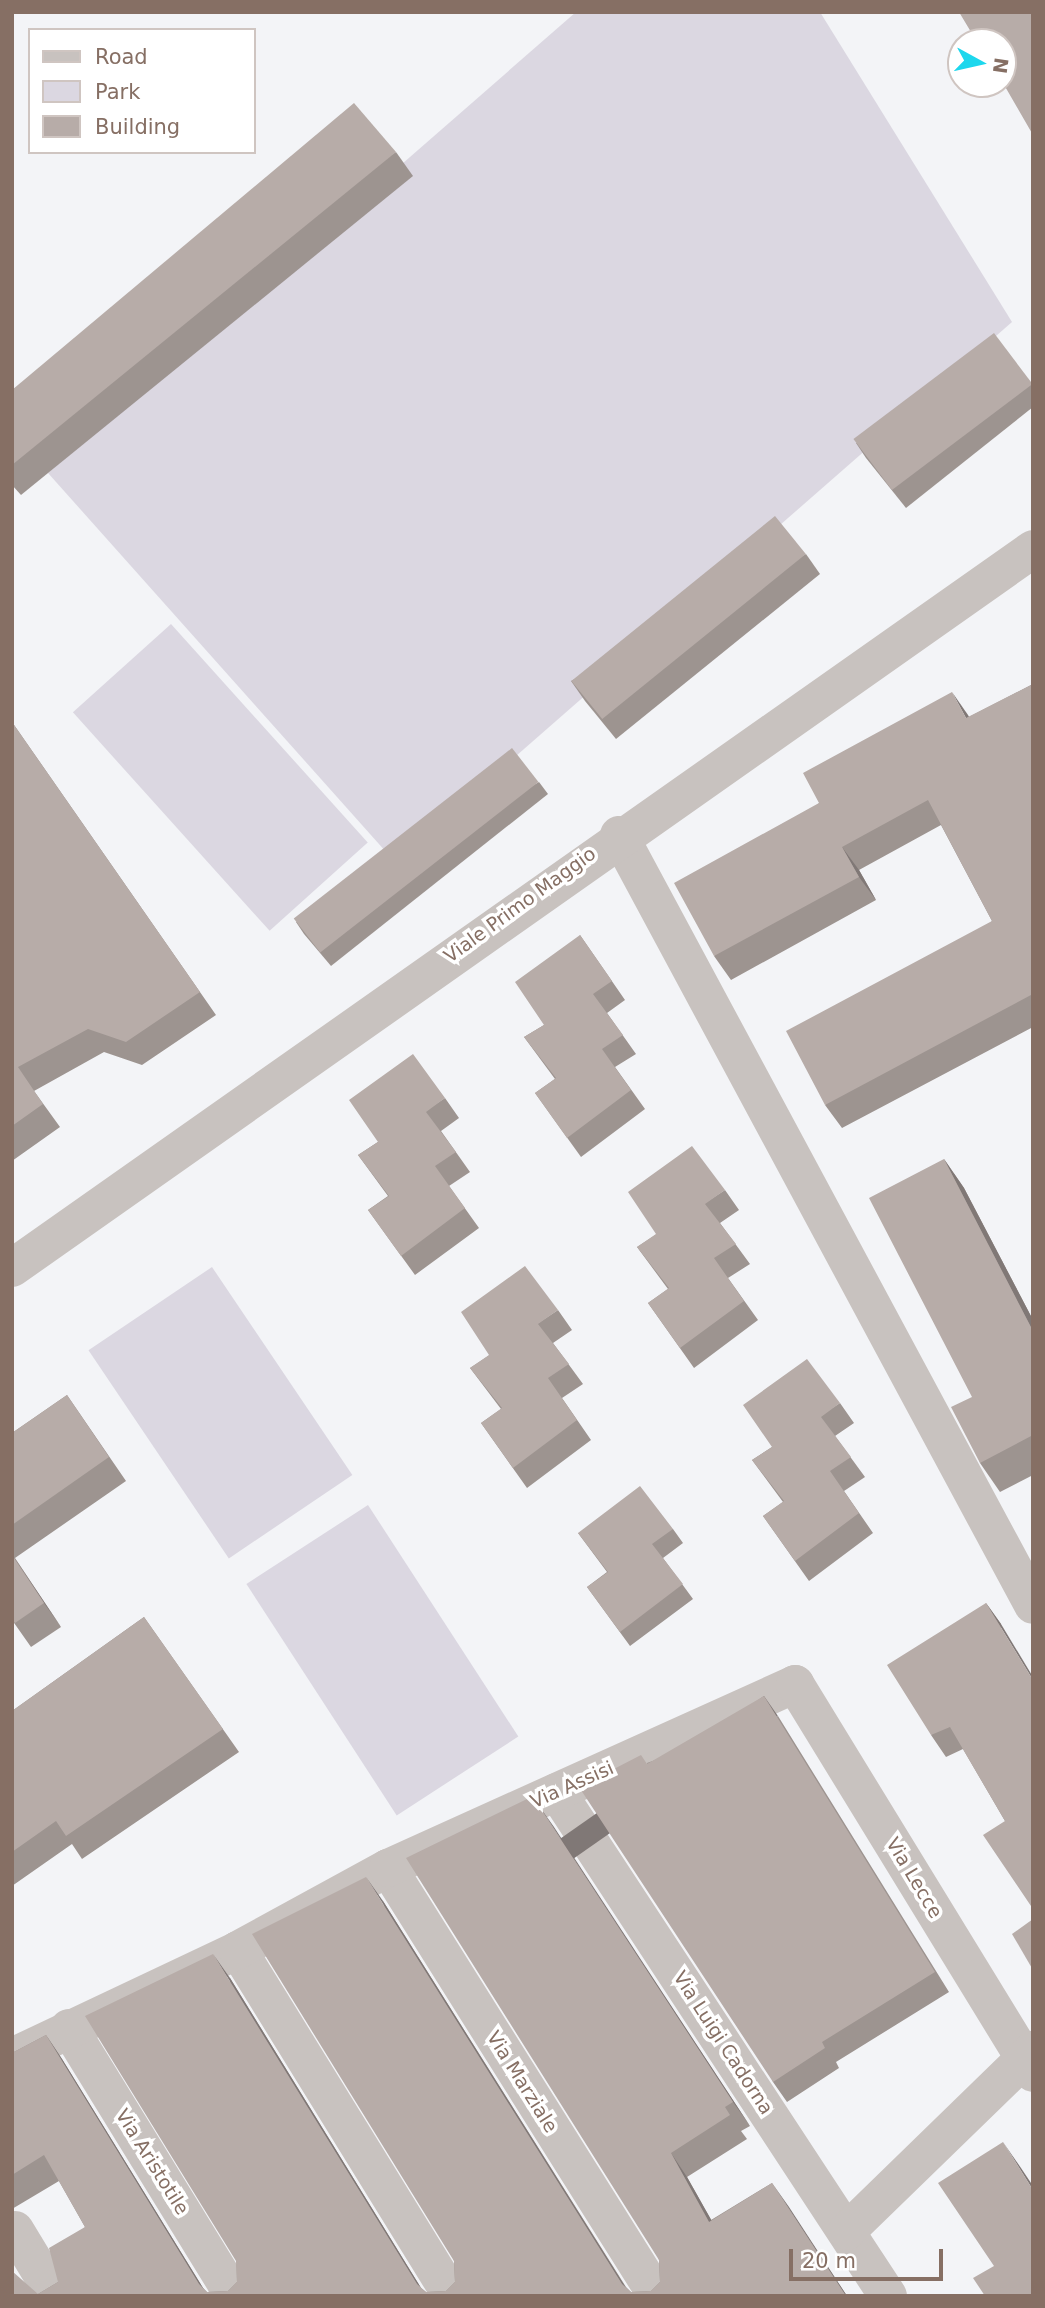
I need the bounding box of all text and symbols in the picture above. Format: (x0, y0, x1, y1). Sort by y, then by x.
legend (28, 28, 256, 154)
north arrow (947, 28, 1017, 98)
text: Road (95, 45, 148, 69)
text: N (989, 56, 1013, 75)
text: Park (95, 80, 140, 104)
text: Building (95, 115, 180, 139)
street label: Viale Primo Maggio (440, 842, 600, 968)
street label: Via Assisi (527, 1757, 617, 1813)
street label: Via Lecce (881, 1834, 947, 1922)
street label: Via Luigi Cadorna (668, 1967, 778, 2119)
street label: Via Marziale (482, 2027, 562, 2137)
street label: Via Aristotile (110, 2105, 194, 2219)
scale bar (793, 2234, 947, 2278)
text: 20 m (802, 2249, 856, 2273)

